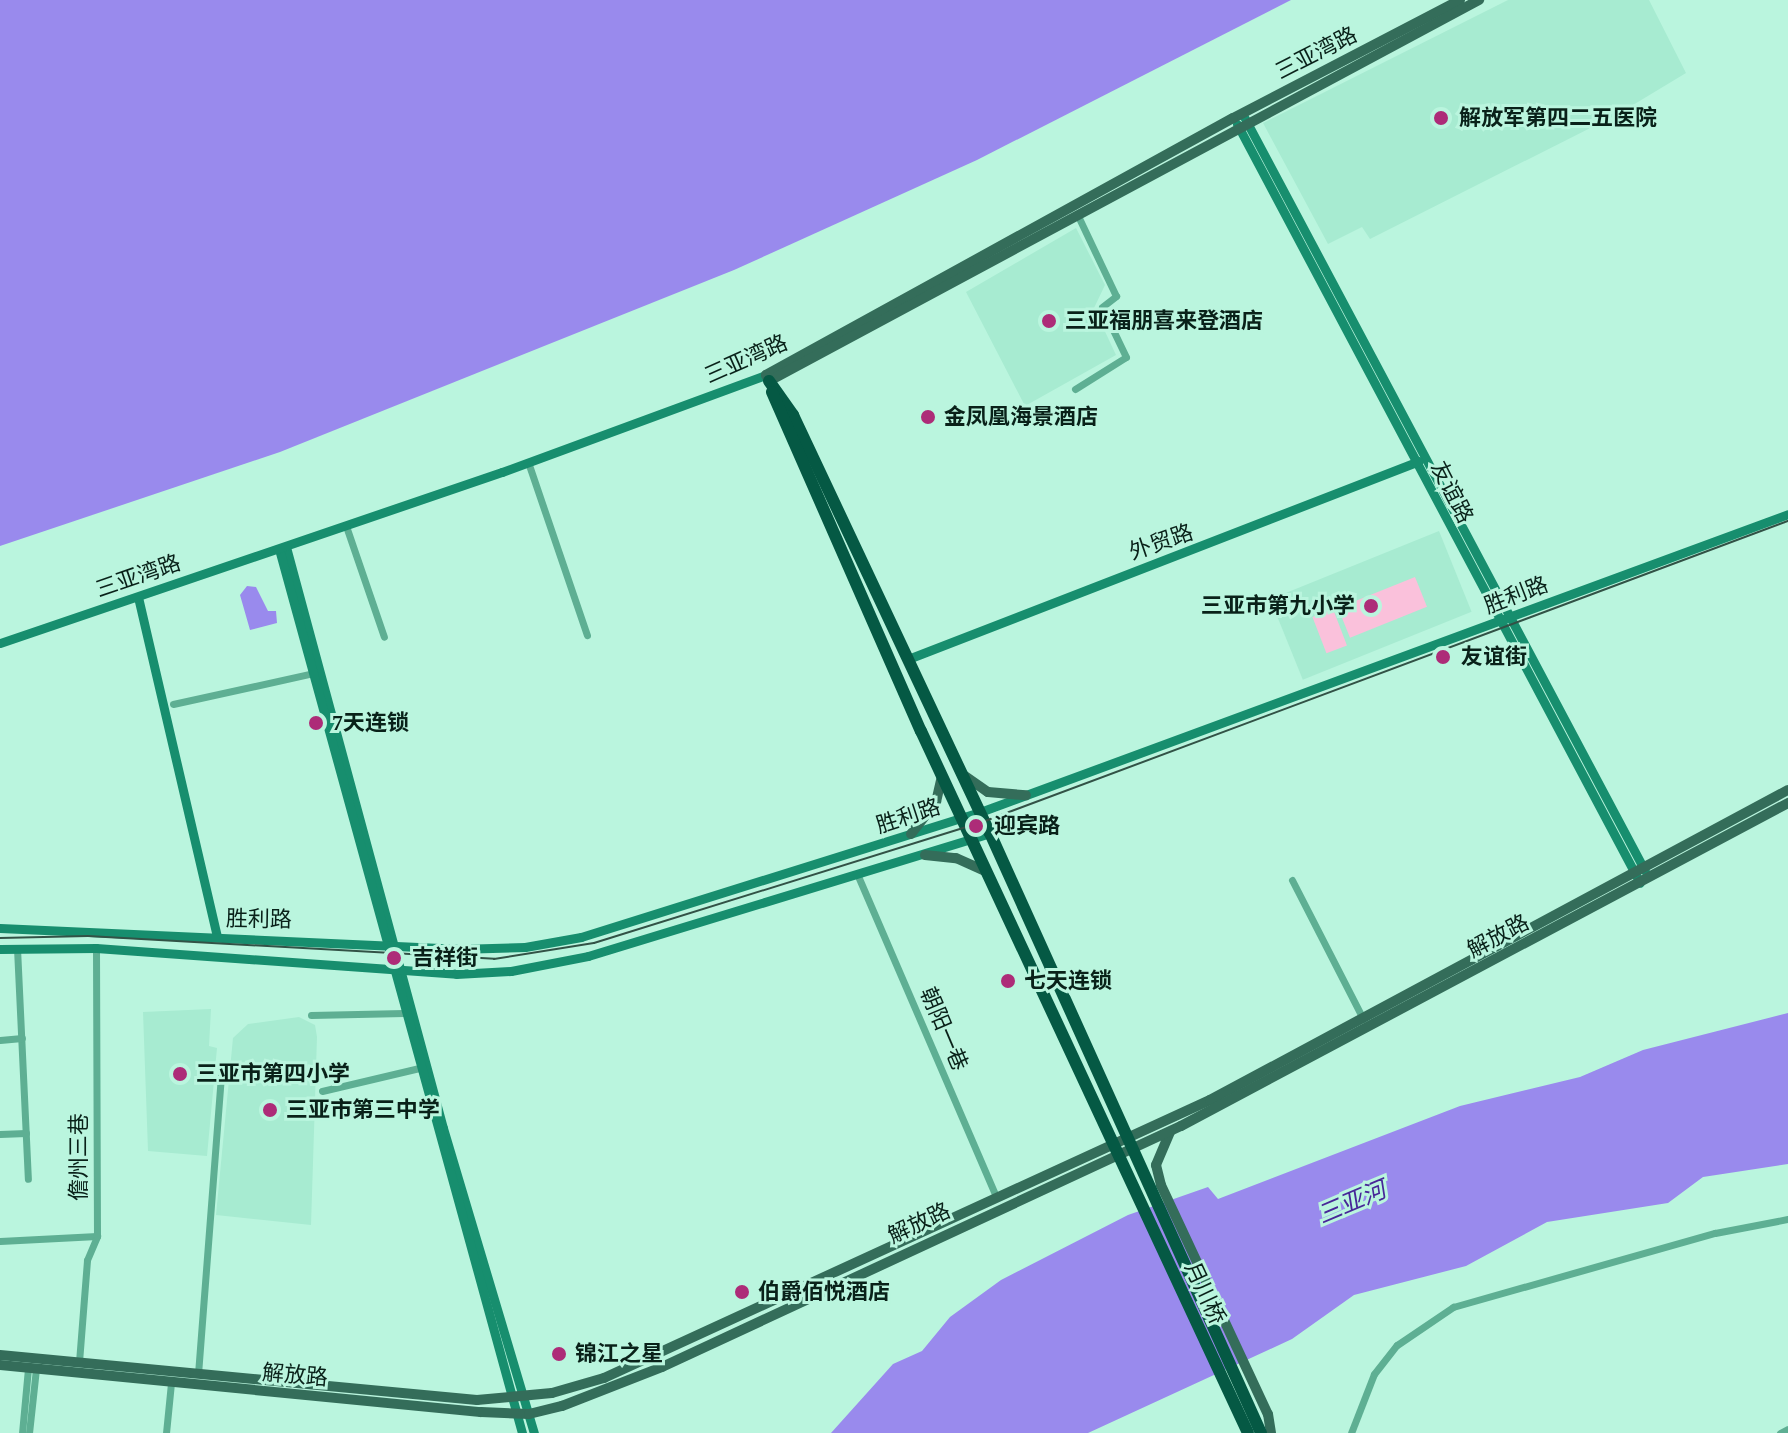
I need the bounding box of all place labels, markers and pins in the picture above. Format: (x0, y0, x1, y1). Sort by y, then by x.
place label: 解放军第四二五医院 (1459, 105, 1657, 131)
marker: 解放军第四二五医院 (1430, 107, 1452, 129)
place label: 三亚福朋喜来登酒店 (1065, 308, 1263, 334)
marker: 三亚福朋喜来登酒店 (1040, 312, 1058, 330)
place label: 金凤凰海景酒店 (944, 404, 1098, 430)
marker: 金凤凰海景酒店 (919, 408, 937, 426)
place label: 三亚市第九小学 (1201, 593, 1355, 619)
marker: 三亚市第九小学 (1362, 597, 1380, 615)
place label: 友谊街 (1461, 644, 1527, 670)
marker: 友谊街 (1432, 646, 1454, 668)
place label: 7天连锁 (332, 710, 409, 736)
marker: 7天连锁 (307, 714, 325, 732)
place label: 迎宾路 (994, 813, 1060, 839)
marker: 迎宾路 (965, 815, 987, 837)
place label: 吉祥街 (412, 945, 478, 971)
marker: 吉祥街 (383, 947, 405, 969)
place label: 七天连锁 (1024, 968, 1112, 994)
marker: 七天连锁 (999, 972, 1017, 990)
place label: 三亚市第四小学 (196, 1061, 350, 1087)
marker: 三亚市第四小学 (171, 1065, 189, 1083)
place label: 三亚市第三中学 (286, 1097, 440, 1123)
marker: 三亚市第三中学 (261, 1101, 279, 1119)
place label: 伯爵佰悦酒店 (758, 1279, 890, 1305)
marker: 伯爵佰悦酒店 (733, 1283, 751, 1301)
place label: 锦江之星 (575, 1341, 663, 1367)
marker: 锦江之星 (550, 1345, 568, 1363)

